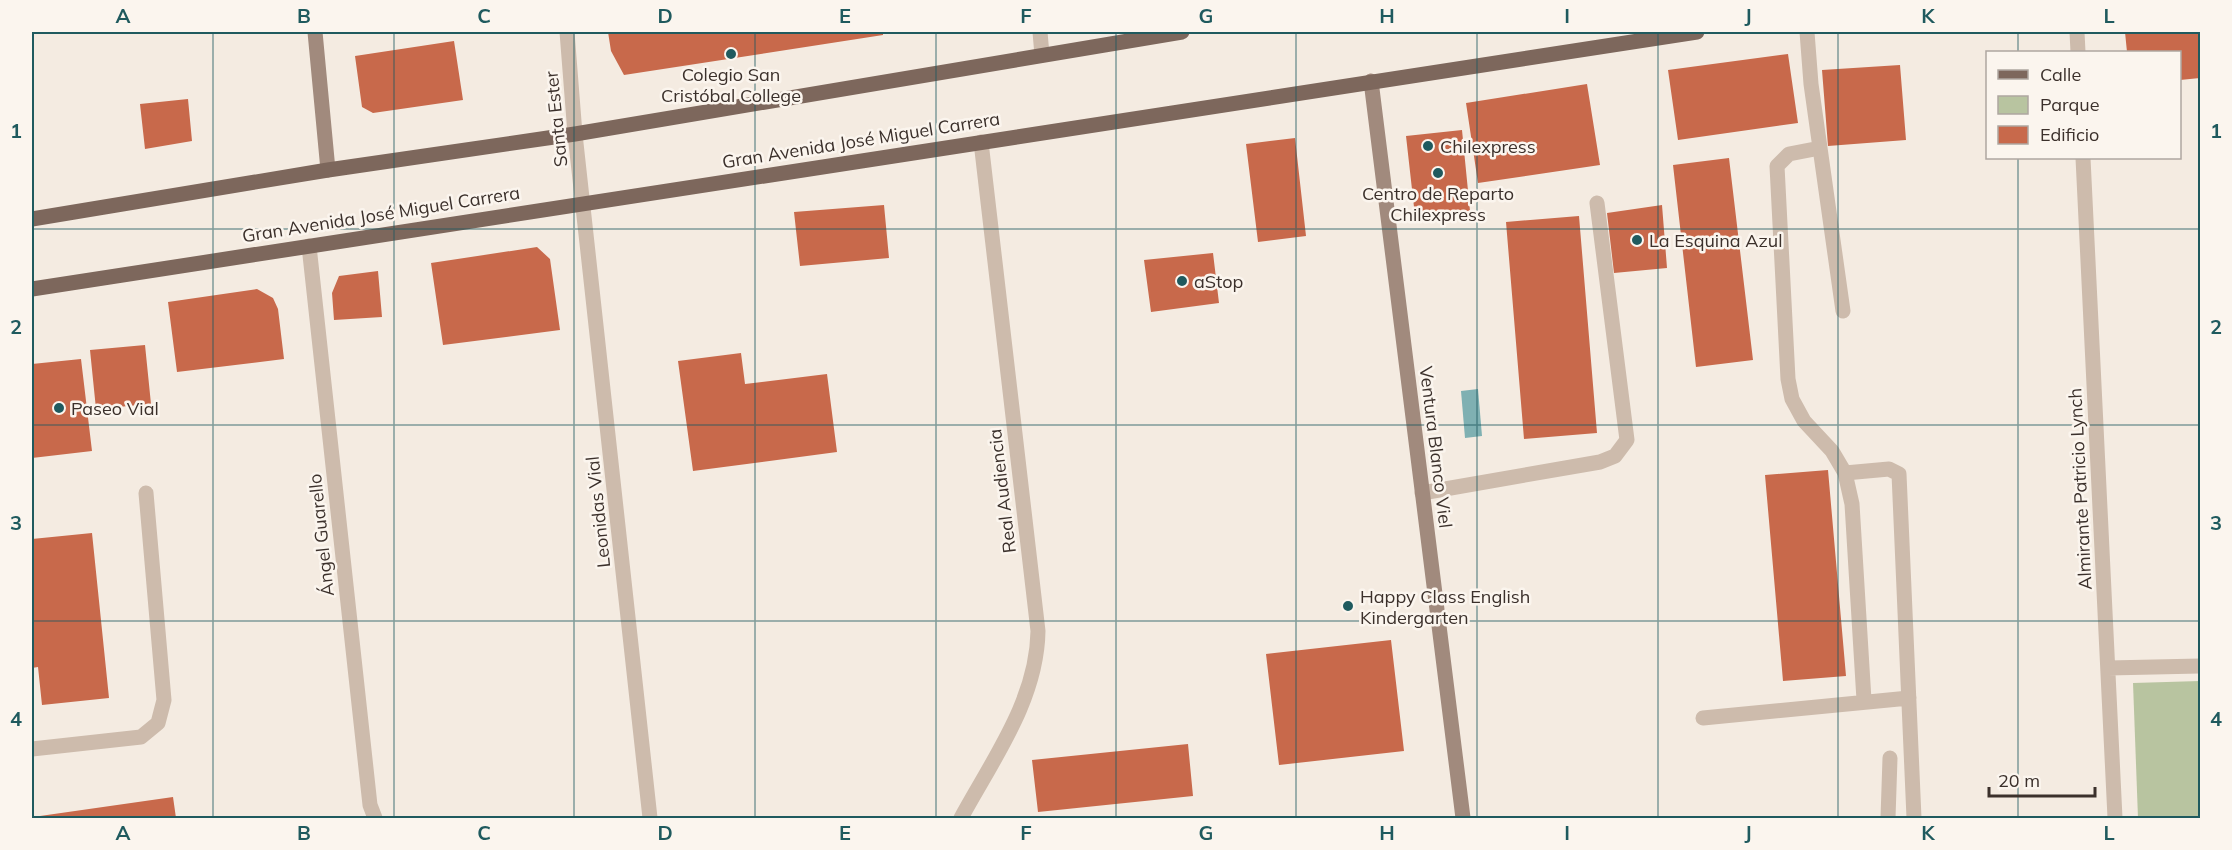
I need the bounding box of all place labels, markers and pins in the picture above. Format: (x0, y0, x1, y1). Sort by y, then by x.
marker: Colegio San Cristóbal College (724, 47, 738, 61)
place label: Colegio San Cristóbal College (661, 63, 801, 107)
place label: Chilexpress (1440, 135, 1536, 158)
marker: Chilexpress (1421, 139, 1435, 153)
marker: Centro de Reparto Chilexpress (1431, 166, 1445, 180)
place label: Centro de Reparto Chilexpress (1362, 182, 1514, 226)
place label: La Esquina Azul (1649, 229, 1782, 252)
marker: La Esquina Azul (1630, 233, 1644, 247)
place label: aStop (1194, 270, 1243, 293)
marker: aStop (1175, 274, 1189, 288)
place label: Paseo Vial (71, 397, 159, 420)
marker: Paseo Vial (52, 401, 66, 415)
place label: Happy Class English Kindergarten (1360, 585, 1530, 629)
marker: Happy Class English Kindergarten (1341, 599, 1355, 613)

